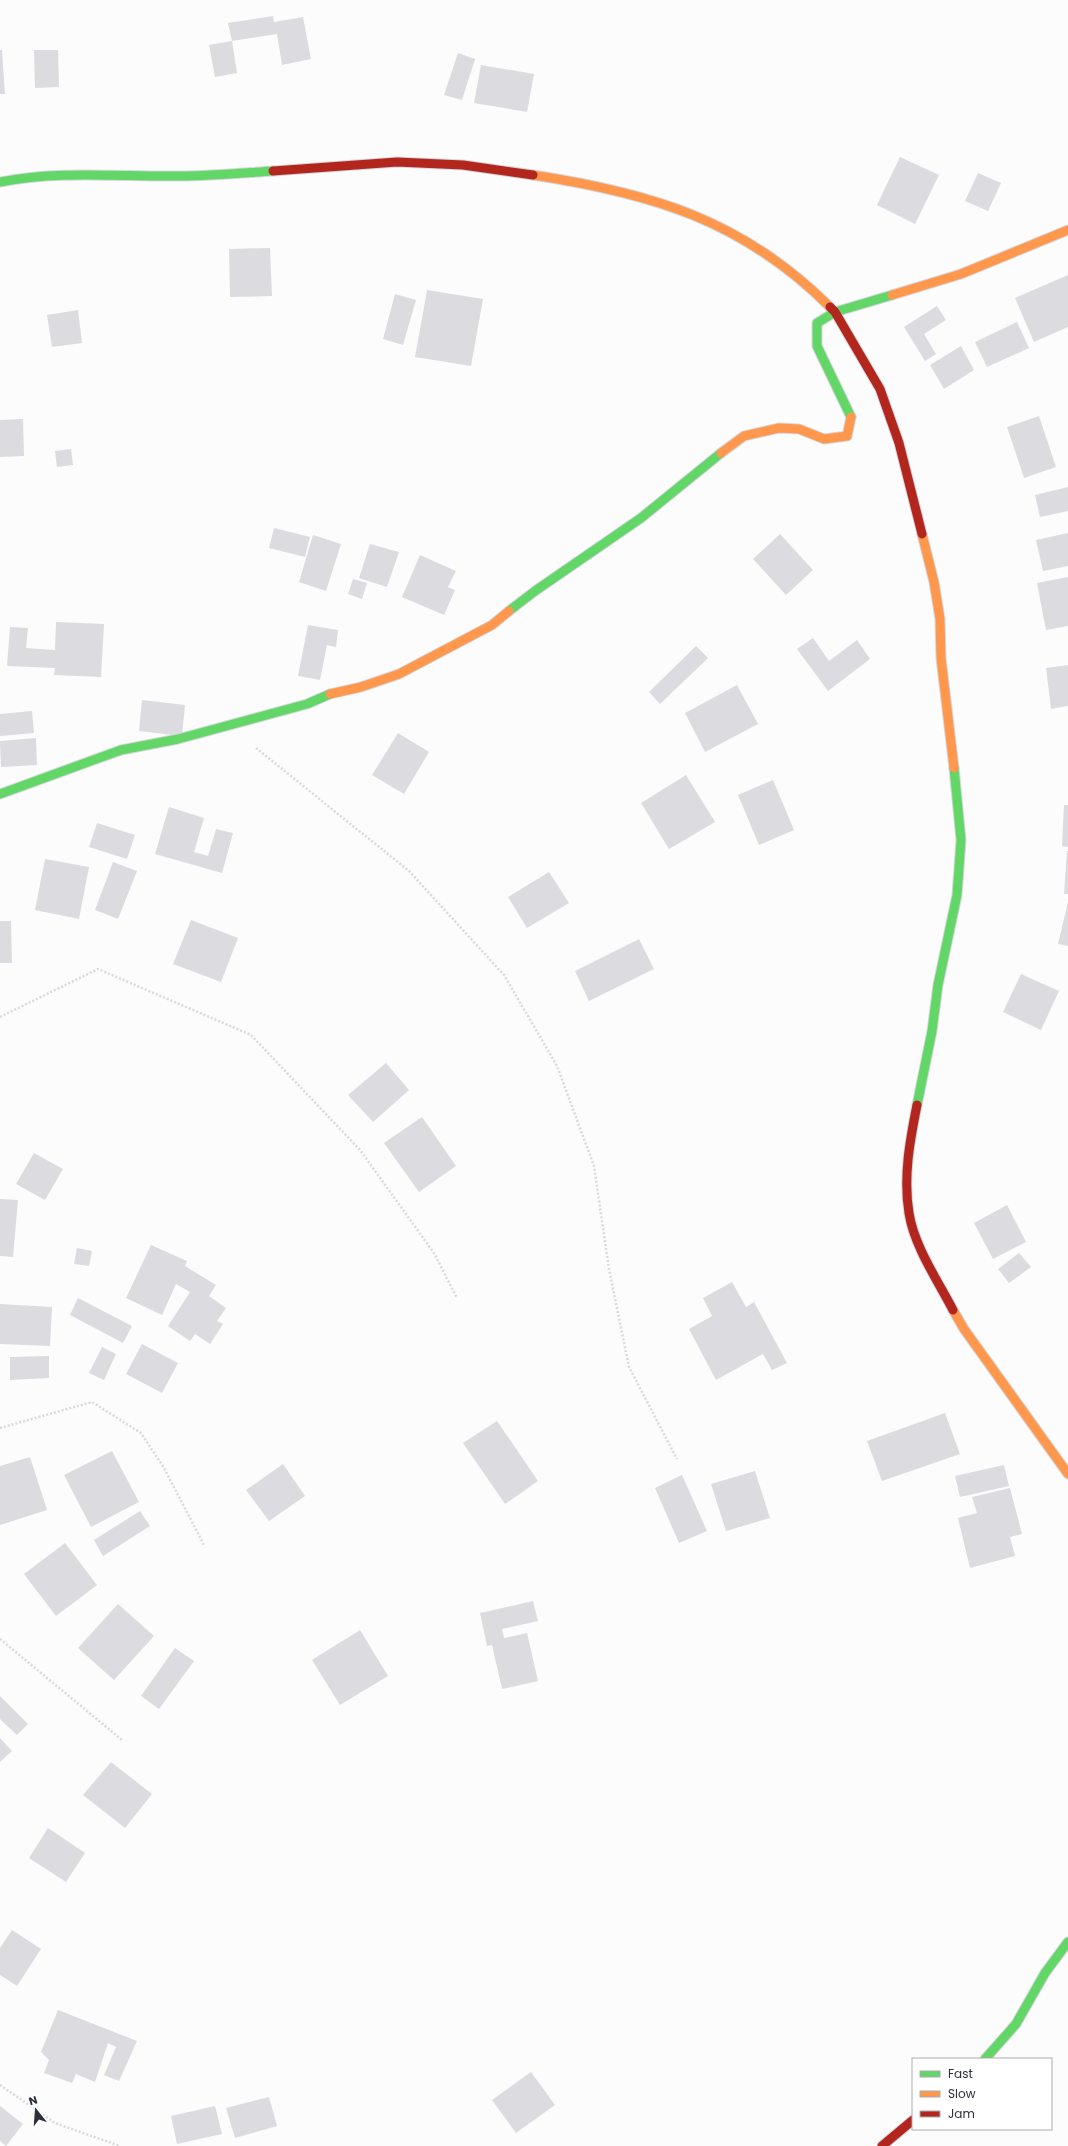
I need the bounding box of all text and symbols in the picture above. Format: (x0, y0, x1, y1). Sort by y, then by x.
legend (912, 2058, 1052, 2130)
text: Fast (948, 2065, 973, 2082)
text: Slow (948, 2085, 976, 2102)
north arrow (16, 2090, 56, 2130)
text: N (27, 2092, 39, 2109)
text: Jam (948, 2105, 975, 2122)

